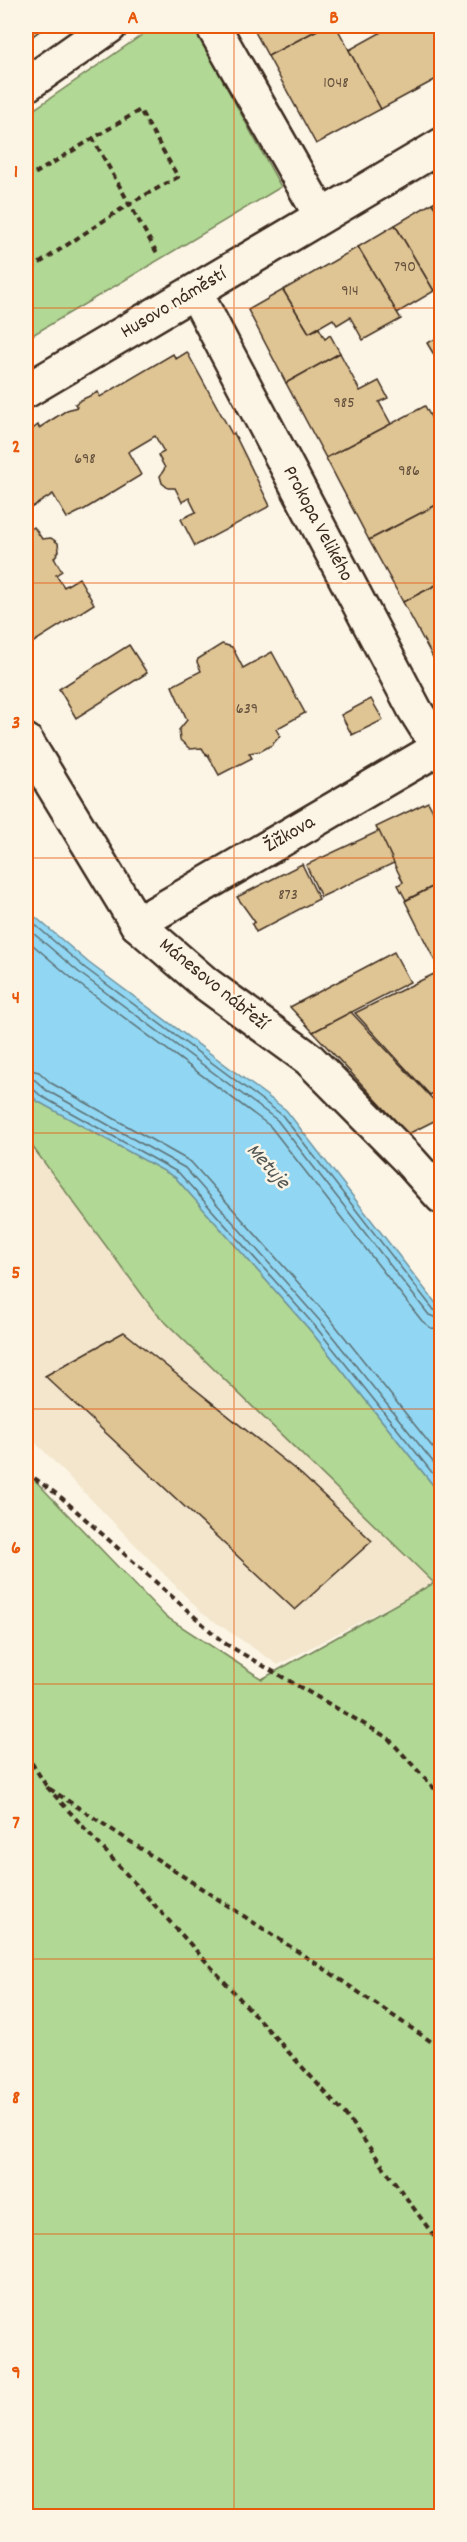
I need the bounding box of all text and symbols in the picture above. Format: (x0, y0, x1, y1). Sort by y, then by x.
text: A (128, 5, 139, 33)
text: B (329, 5, 339, 33)
house number: 1048 (323, 72, 349, 95)
text: 1 (14, 159, 18, 187)
house number: 790 (394, 256, 416, 279)
street label: Husovo náměstí (116, 261, 233, 347)
house number: 914 (341, 280, 359, 303)
house number: 985 (333, 392, 355, 415)
text: 2 (12, 434, 20, 462)
house number: 698 (74, 448, 96, 471)
house number: 986 (398, 460, 420, 483)
street label: Prokopa Velikého (275, 461, 359, 587)
house number: 639 (236, 698, 258, 721)
text: 3 (12, 710, 20, 738)
street label: Žižkova (259, 809, 321, 861)
house number: 873 (278, 884, 298, 907)
street label: Mánesovo nábřeží (152, 932, 275, 1039)
text: 4 (12, 985, 20, 1013)
water label: Metuje (238, 1137, 297, 1198)
text: 5 (11, 1260, 21, 1288)
text: 6 (11, 1535, 21, 1563)
text: 7 (12, 1810, 20, 1838)
text: 8 (12, 2085, 20, 2113)
text: 9 (11, 2360, 21, 2388)

